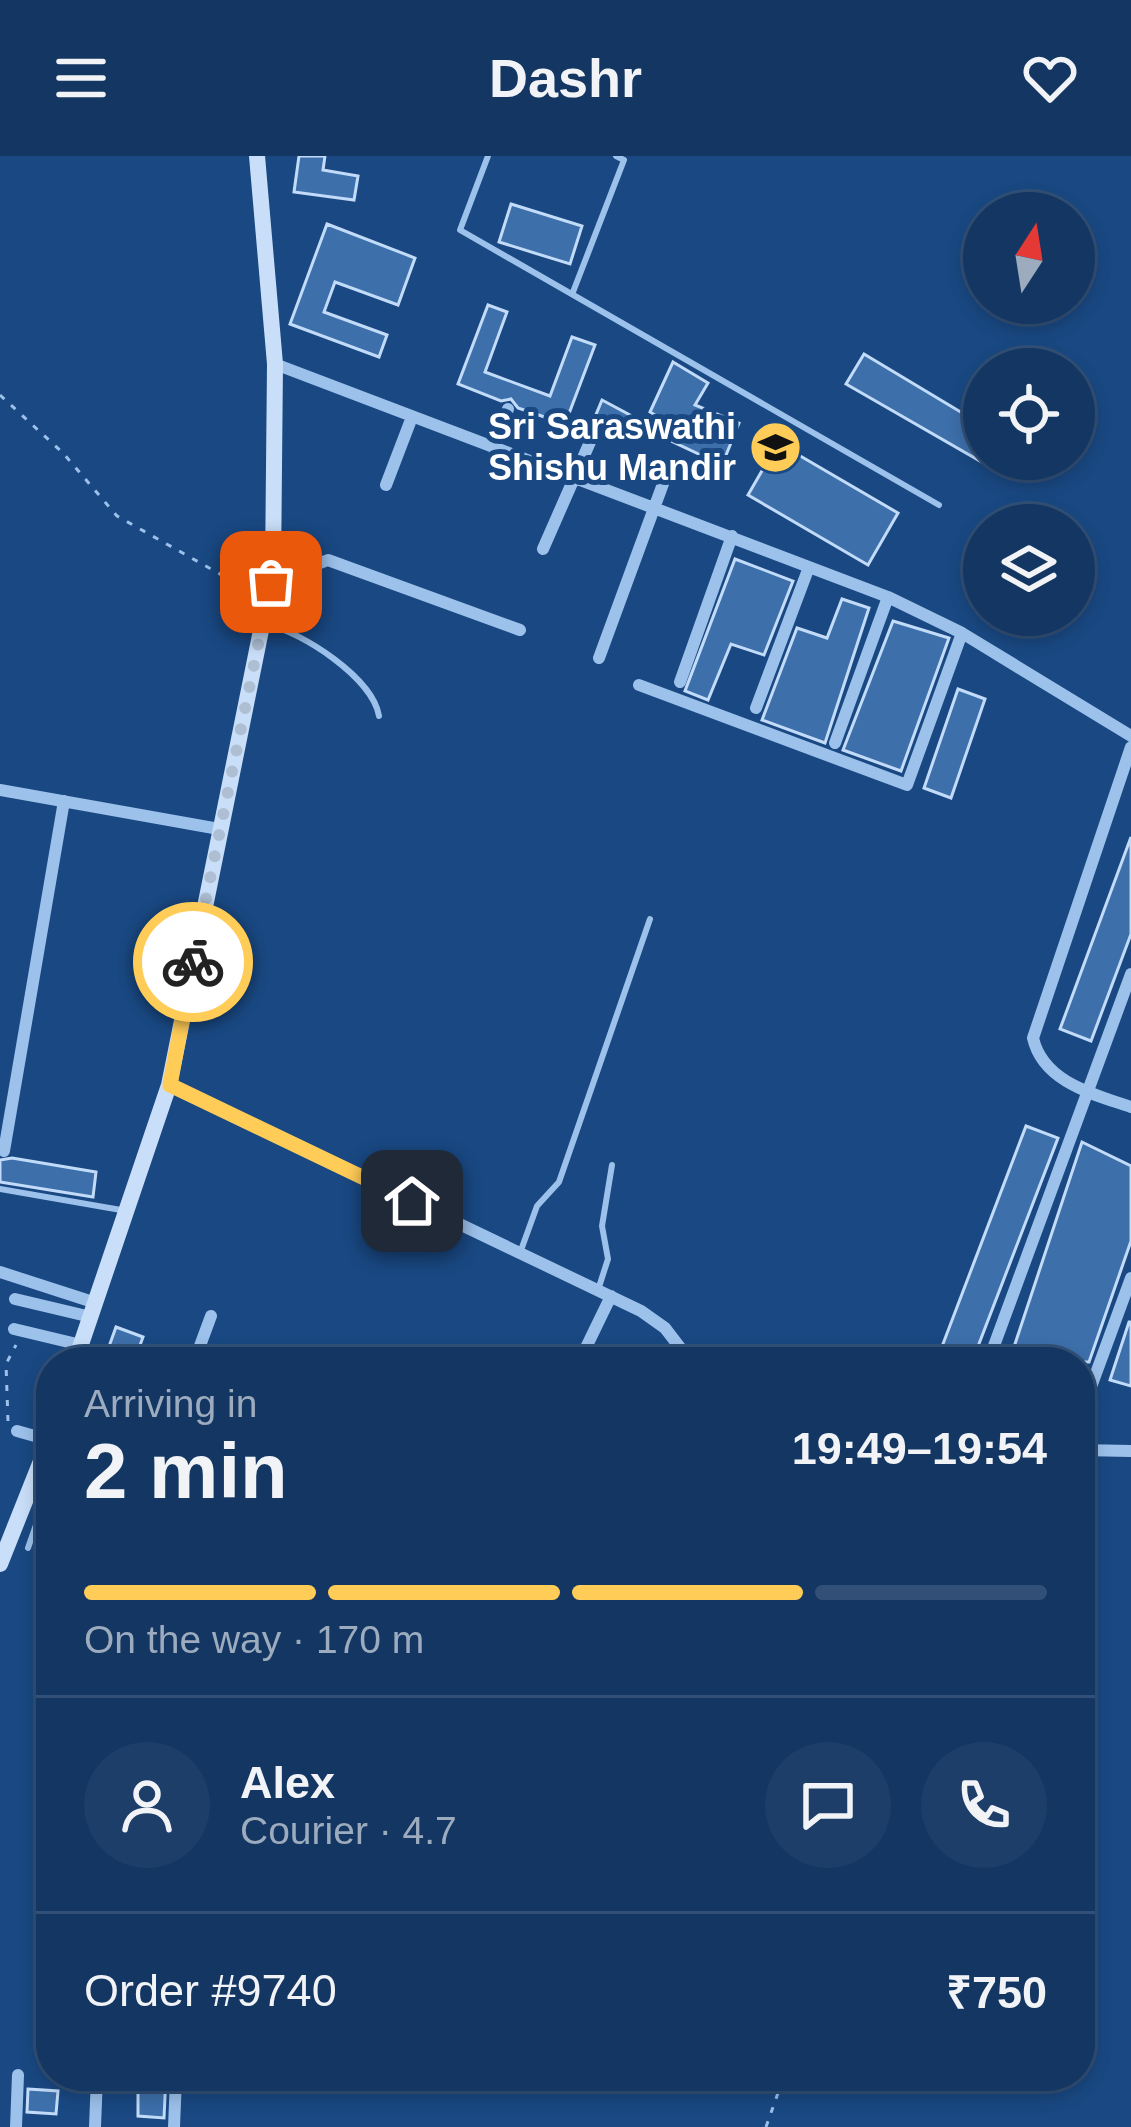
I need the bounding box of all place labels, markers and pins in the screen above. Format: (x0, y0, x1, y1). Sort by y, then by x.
place label: Sri Saraswathi Shishu Mandir (488, 406, 736, 488)
school or university icon: Sri Saraswathi Shishu Mandir (747, 419, 803, 475)
pin (220, 531, 322, 633)
pin (361, 1150, 463, 1252)

